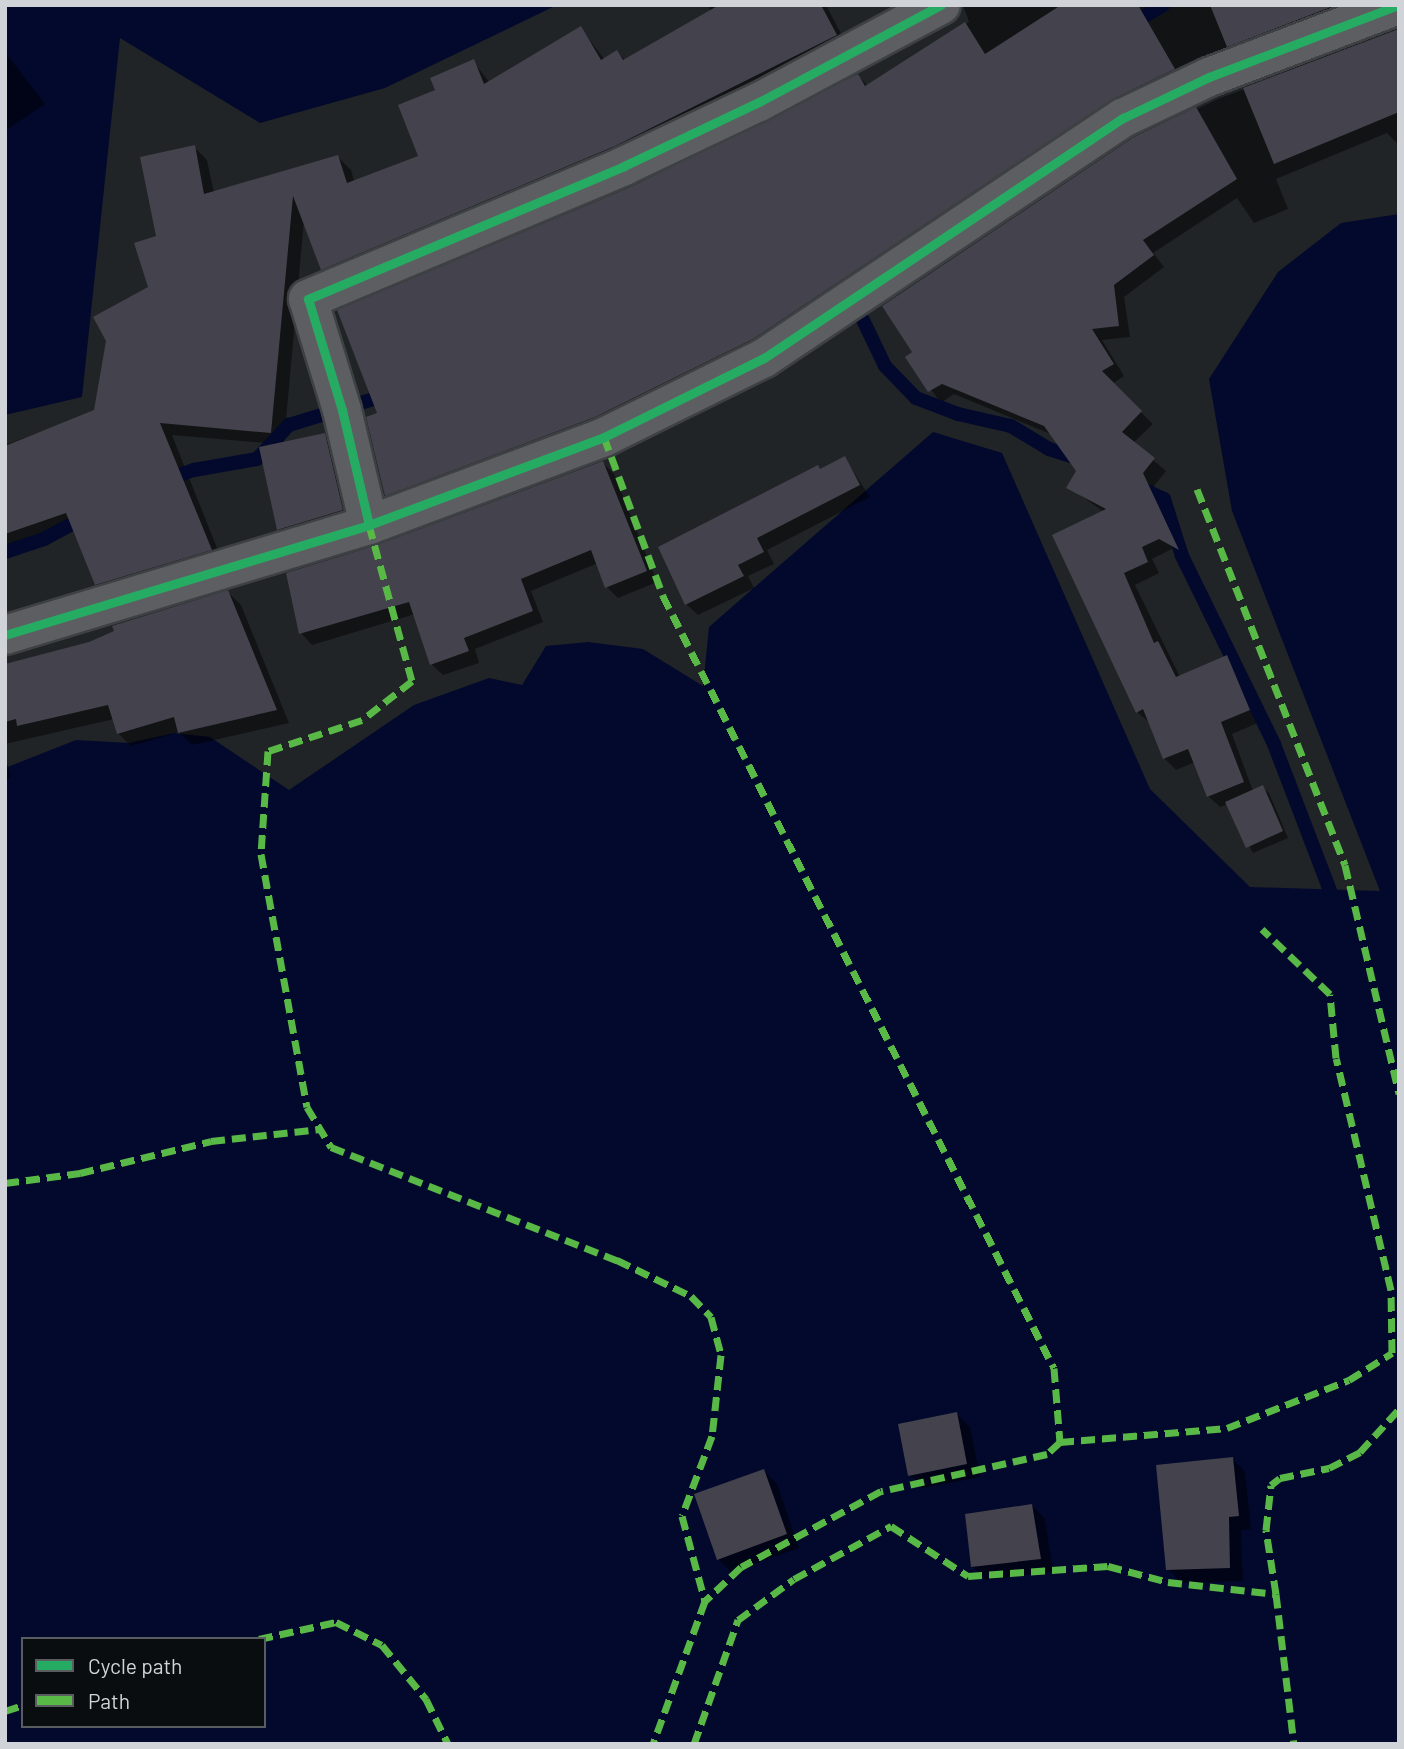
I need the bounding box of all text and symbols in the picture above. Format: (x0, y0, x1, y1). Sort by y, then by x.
legend (21, 1637, 266, 1728)
text: Cycle path (88, 1653, 182, 1678)
text: Path (88, 1688, 130, 1713)

